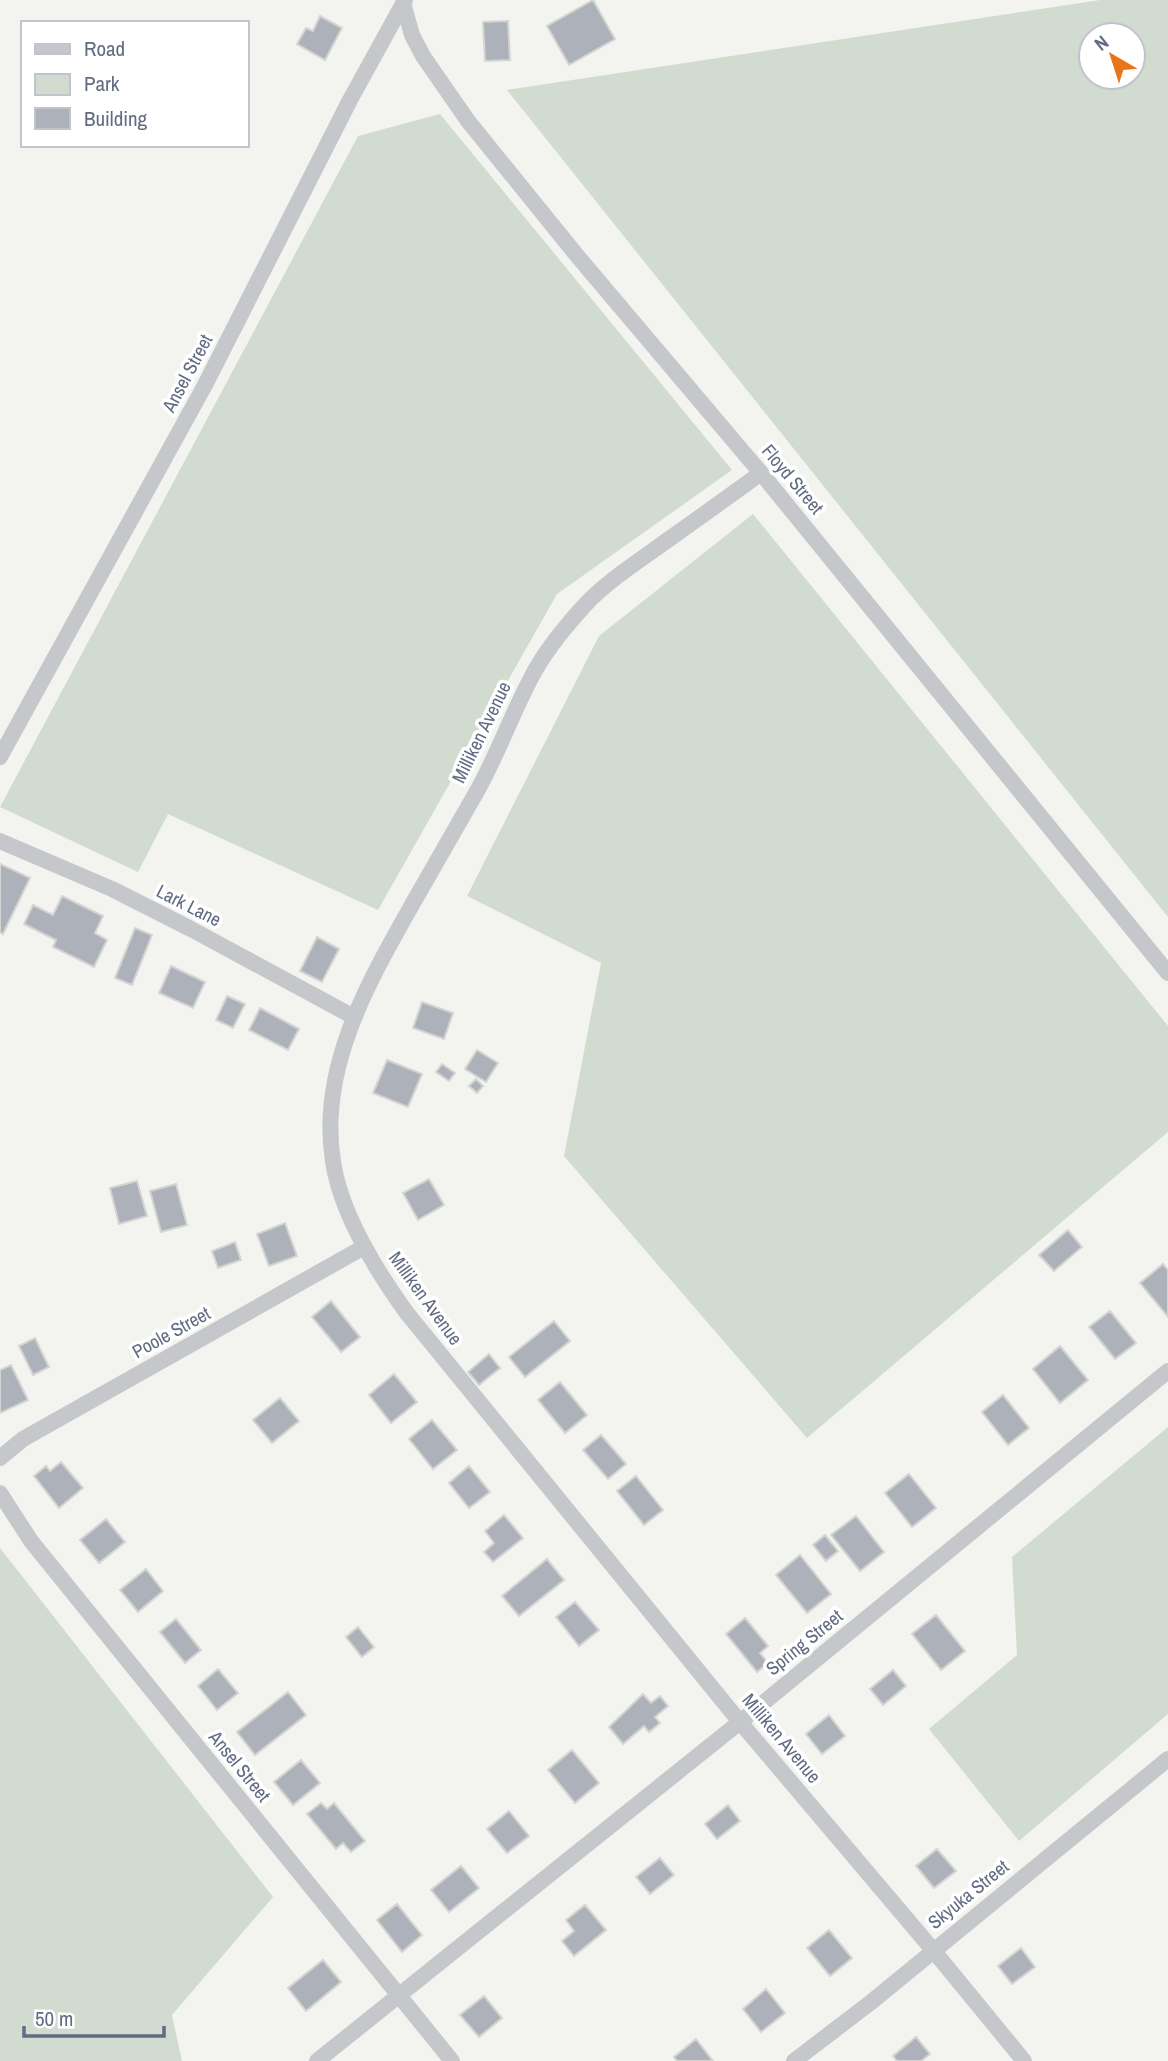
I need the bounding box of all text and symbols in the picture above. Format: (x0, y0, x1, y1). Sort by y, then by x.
legend (21, 21, 248, 147)
north arrow (1077, 21, 1147, 91)
text: N (1089, 29, 1114, 56)
text: Road (84, 34, 125, 63)
text: Park (84, 69, 120, 98)
text: Building (84, 104, 148, 133)
street label: Ansel Street (155, 329, 219, 417)
street label: Floyd Street (756, 438, 830, 520)
street label: Milliken Avenue (445, 677, 517, 787)
street label: Lark Lane (152, 878, 226, 932)
street label: Milliken Avenue (383, 1246, 469, 1350)
street label: Poole Street (127, 1300, 215, 1364)
street label: Spring Street (760, 1603, 848, 1681)
street label: Milliken Avenue (737, 1688, 827, 1788)
street label: Ansel Street (203, 1724, 277, 1808)
street label: Skyuka Street (922, 1853, 1014, 1935)
scale bar (24, 1994, 164, 2038)
text: 50 m (35, 2004, 73, 2033)

